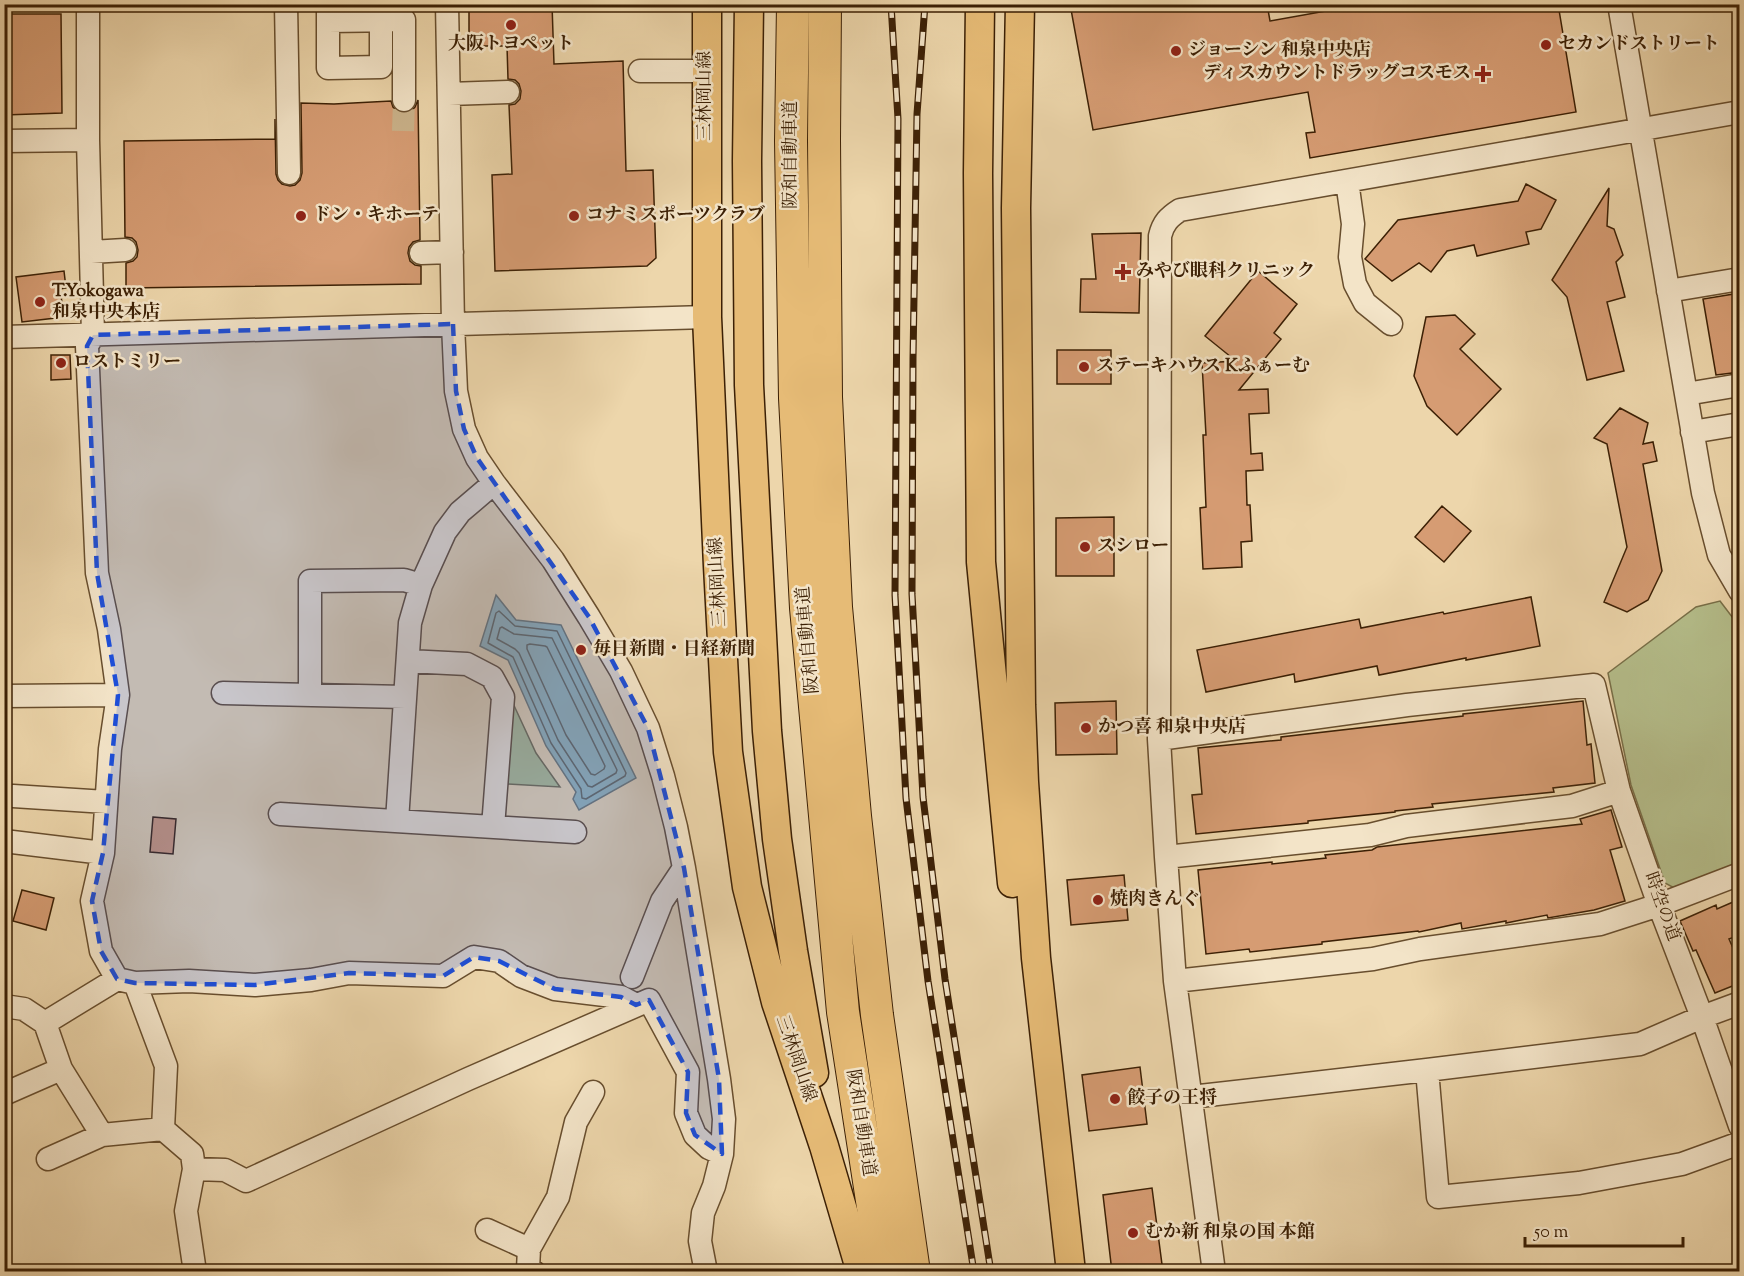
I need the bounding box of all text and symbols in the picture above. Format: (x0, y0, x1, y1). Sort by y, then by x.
marker: 大阪トヨペット (504, 18, 518, 32)
place label: 大阪トヨペット (448, 32, 574, 58)
place label: セカンドストリート (1558, 32, 1720, 58)
place label: ジョーシン 和泉中央店 (1188, 38, 1371, 64)
marker: セカンドストリート (1539, 38, 1553, 52)
marker: ジョーシン 和泉中央店 (1169, 44, 1183, 58)
street label: 三林岡山線 (693, 51, 719, 141)
place label: ディスカウントドラッグコスモス (1203, 61, 1471, 87)
marker: ディスカウントドラッグコスモス (1476, 67, 1490, 81)
street label: 阪和自動車道 (779, 101, 805, 209)
place label: ドン・キホーテ (313, 203, 439, 229)
place label: コナミスポーツクラブ (586, 203, 765, 229)
marker: ドン・キホーテ (294, 209, 308, 223)
marker: コナミスポーツクラブ (567, 209, 581, 223)
place label: みやび眼科クリニック (1136, 259, 1315, 285)
marker: みやび眼科クリニック (1114, 263, 1132, 281)
place label: T.Yokogawa 和泉中央本店 (52, 279, 160, 326)
marker: T.Yokogawa 和泉中央本店 (33, 295, 47, 309)
place label: ロストミリー (73, 350, 181, 376)
place label: ステーキハウス Kふぁーむ (1096, 354, 1310, 380)
marker: ロストミリー (54, 356, 68, 370)
marker: ステーキハウス Kふぁーむ (1077, 360, 1091, 374)
place label: スシロー (1097, 534, 1169, 560)
street label: 三林岡山線 (704, 536, 734, 628)
marker: スシロー (1078, 540, 1092, 554)
street label: 阪和自動車道 (791, 585, 827, 695)
place label: 毎日新聞・日経新聞 (593, 637, 755, 663)
marker: 毎日新聞・日経新聞 (574, 643, 588, 657)
place label: かつ喜 和泉中央店 (1098, 715, 1246, 741)
marker: かつ喜 和泉中央店 (1079, 721, 1093, 735)
street label: 時空の道 (1636, 869, 1686, 945)
place label: 焼肉きんぐ (1110, 887, 1200, 913)
marker: 焼肉きんぐ (1091, 893, 1105, 907)
street label: 三林岡山線 (768, 1012, 822, 1106)
street label: 阪和自動車道 (839, 1068, 881, 1178)
place label: 餃子の王将 (1127, 1086, 1217, 1112)
marker: 餃子の王将 (1108, 1092, 1122, 1106)
scale bar (1525, 1210, 1682, 1248)
place label: むか新 和泉の国 本館 (1145, 1220, 1315, 1246)
text: 50 m (1533, 1220, 1569, 1246)
marker: むか新 和泉の国 本館 (1126, 1226, 1140, 1240)

